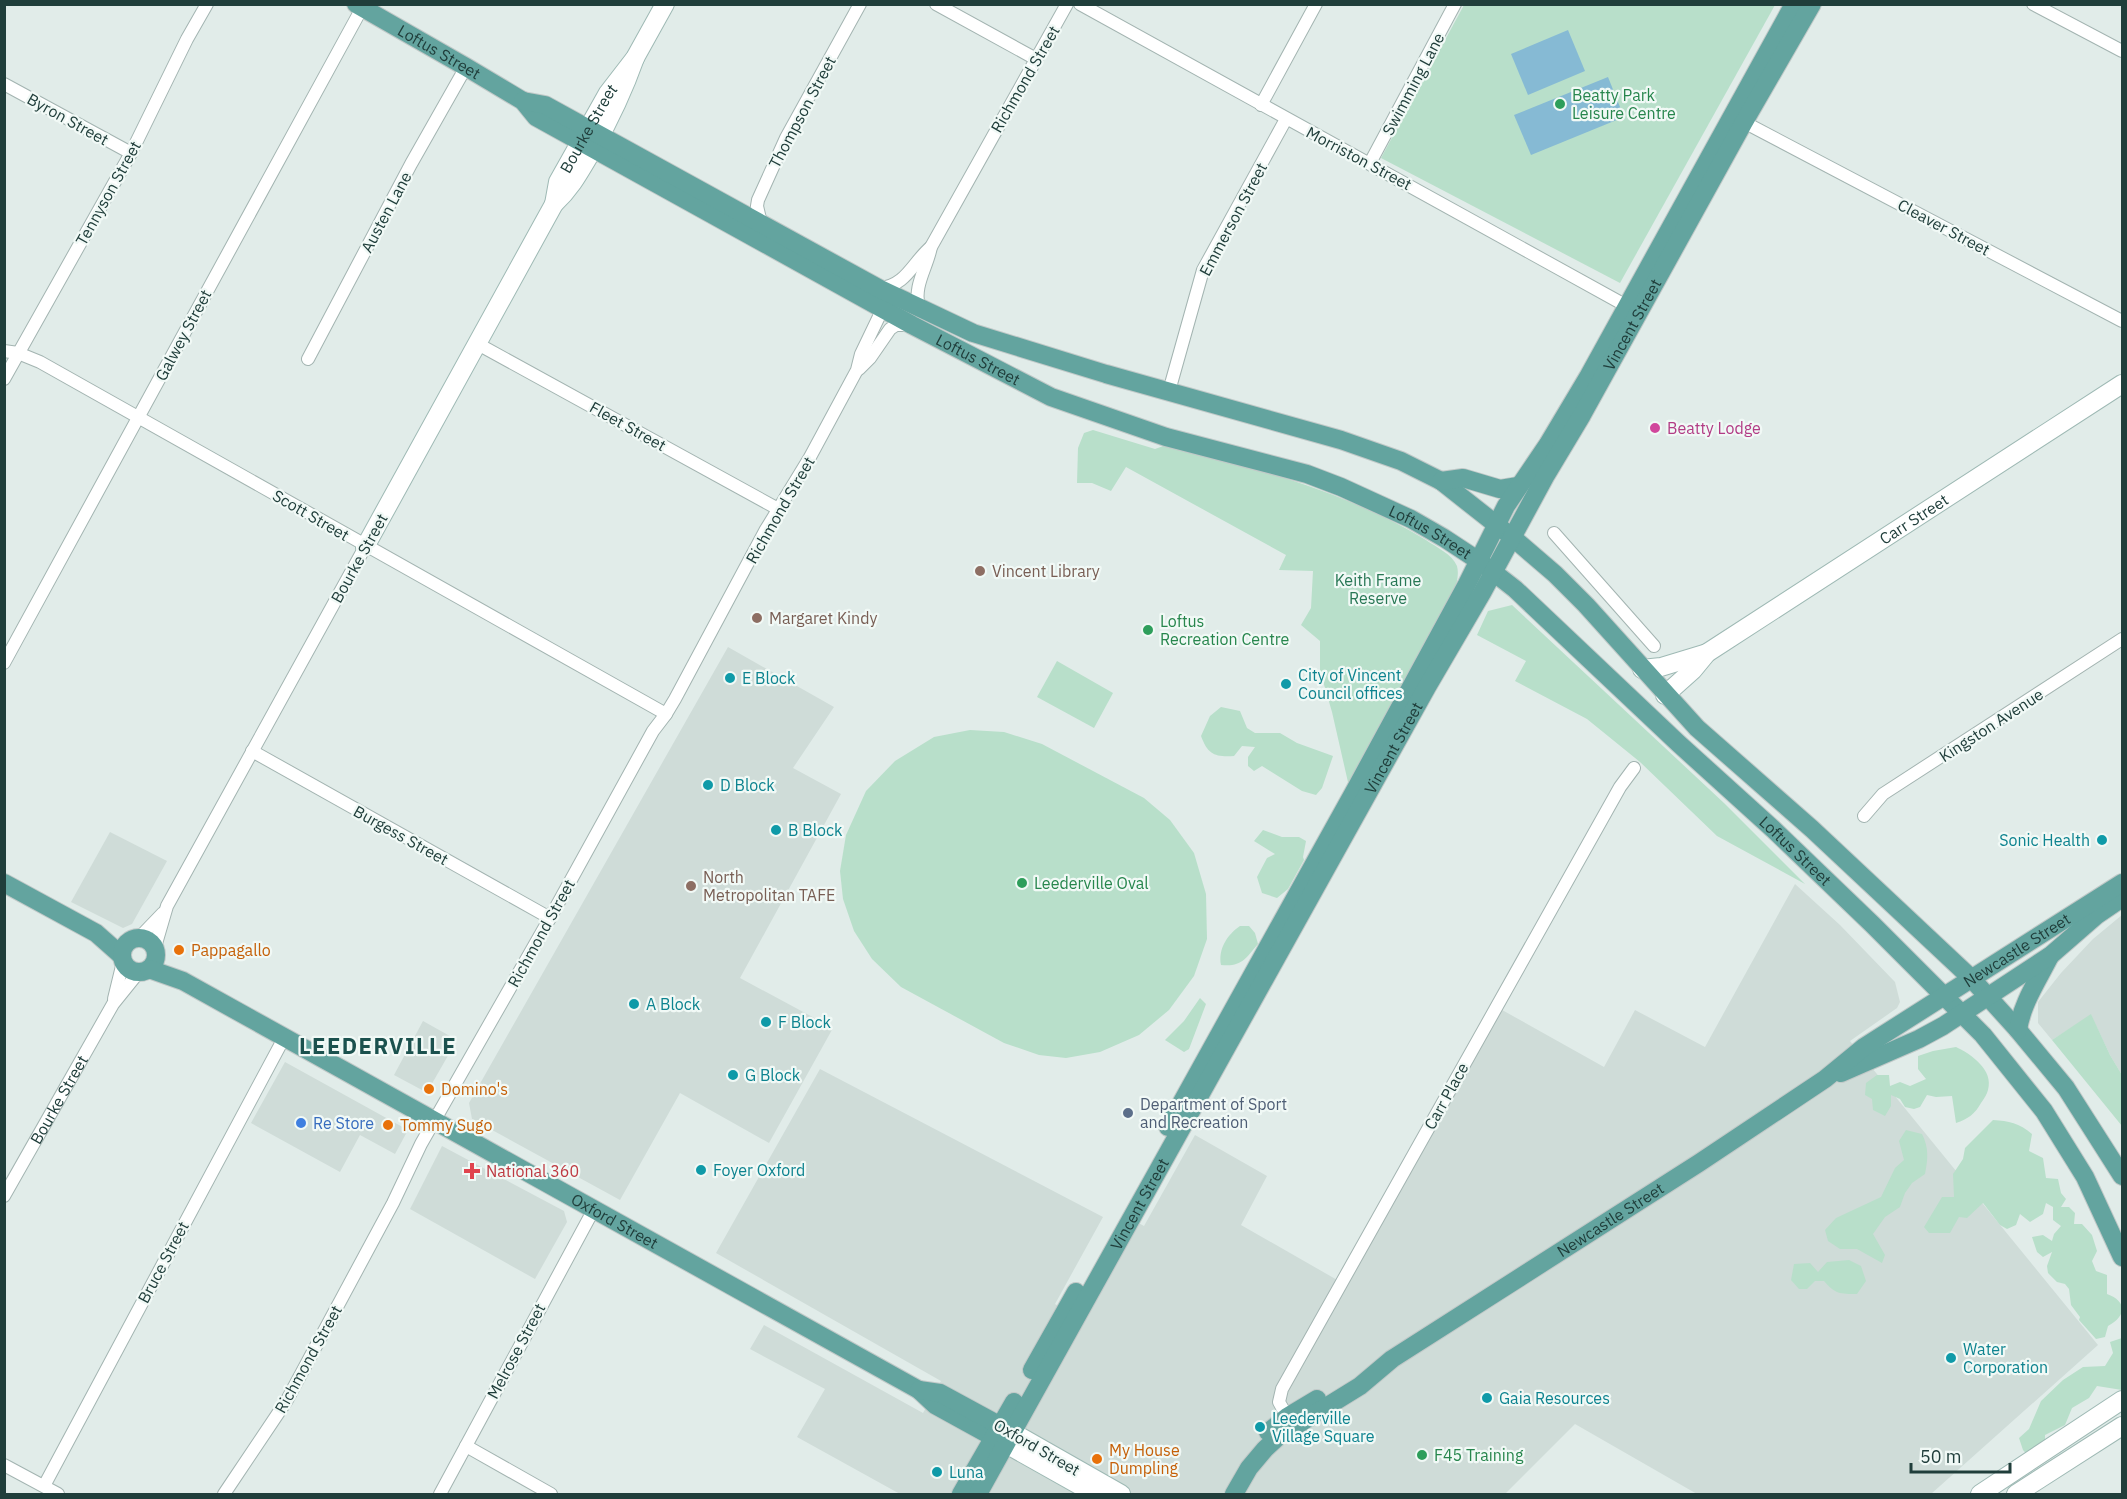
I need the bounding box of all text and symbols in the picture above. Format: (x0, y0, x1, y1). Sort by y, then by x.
street label: Loftus Street (394, 20, 484, 83)
street label: Richmond Street (986, 22, 1064, 136)
street label: Swimming Lane (1378, 29, 1449, 139)
street label: Thompson Street (764, 53, 840, 171)
street label: Bourke Street (555, 80, 621, 176)
place label: Beatty Park Leisure Centre (1572, 85, 1676, 123)
street label: Byron Street (24, 88, 112, 150)
marker: Beatty Park Leisure Centre (1553, 97, 1567, 111)
street label: Morriston Street (1303, 122, 1415, 194)
street label: Tennyson Street (71, 137, 145, 249)
street label: Emmerson Street (1195, 159, 1271, 279)
street label: Austen Lane (356, 168, 416, 256)
street label: Cleaver Street (1894, 194, 1994, 260)
street label: Vincent Street (1599, 275, 1665, 374)
street label: Galwey Street (151, 286, 215, 384)
street label: Loftus Street (933, 329, 1024, 389)
street label: Fleet Street (586, 397, 670, 455)
place label: Beatty Lodge (1667, 418, 1761, 438)
marker: Beatty Lodge (1648, 421, 1662, 435)
street label: Richmond Street (741, 453, 819, 567)
street label: Scott Street (269, 485, 353, 545)
street label: Carr Street (1876, 489, 1952, 549)
street label: Loftus Street (1386, 500, 1475, 563)
street label: Bourke Street (326, 510, 392, 606)
place label: Vincent Library (992, 561, 1100, 581)
marker: Vincent Library (973, 564, 987, 578)
park label: Keith Frame Reserve (1335, 570, 1422, 608)
place label: Margaret Kindy (769, 608, 877, 628)
marker: Margaret Kindy (750, 611, 764, 625)
place label: Loftus Recreation Centre (1160, 611, 1290, 649)
marker: Loftus Recreation Centre (1141, 623, 1155, 637)
place label: City of Vincent Council offices (1298, 665, 1403, 703)
place label: E Block (742, 668, 796, 688)
marker: E Block (723, 671, 737, 685)
marker: City of Vincent Council offices (1279, 677, 1293, 691)
street label: Kingston Avenue (1935, 684, 2047, 766)
street label: Vincent Street (1360, 698, 1427, 797)
place label: D Block (720, 775, 775, 795)
marker: D Block (701, 778, 715, 792)
street label: Burgess Street (350, 801, 452, 869)
street label: Loftus Street (1755, 812, 1836, 890)
place label: B Block (788, 820, 843, 840)
marker: B Block (769, 823, 783, 837)
place label: Sonic Health (1999, 830, 2090, 850)
marker: Sonic Health (2095, 833, 2109, 847)
place label: North Metropolitan TAFE (703, 867, 835, 905)
place label: Leederville Oval (1034, 873, 1149, 893)
street label: Richmond Street (503, 876, 579, 990)
marker: Leederville Oval (1015, 876, 1029, 890)
marker: North Metropolitan TAFE (684, 879, 698, 893)
street label: Newcastle Street (1959, 909, 2074, 991)
place label: Pappagallo (191, 940, 271, 960)
marker: Pappagallo (172, 943, 186, 957)
place label: A Block (646, 994, 701, 1014)
marker: A Block (627, 997, 641, 1011)
place label: F Block (778, 1012, 832, 1032)
marker: F Block (759, 1015, 773, 1029)
district label: LEEDERVILLE (299, 1031, 457, 1060)
street label: Bourke Street (26, 1051, 92, 1147)
street label: Carr Place (1419, 1059, 1473, 1133)
place label: G Block (745, 1065, 801, 1085)
marker: G Block (726, 1068, 740, 1082)
place label: Domino's (441, 1079, 508, 1099)
marker: Domino's (422, 1082, 436, 1096)
place label: Department of Sport and Recreation (1140, 1094, 1287, 1132)
marker: Department of Sport and Recreation (1121, 1106, 1135, 1120)
place label: Re Store (313, 1113, 374, 1133)
place label: Tommy Sugo (400, 1115, 492, 1135)
marker: Re Store (294, 1116, 308, 1130)
marker: Tommy Sugo (381, 1118, 395, 1132)
street label: Vincent Street (1106, 1154, 1173, 1253)
place label: Foyer Oxford (713, 1160, 805, 1180)
place label: National 360 (486, 1161, 579, 1181)
marker: National 360 (463, 1162, 481, 1180)
marker: Foyer Oxford (694, 1163, 708, 1177)
street label: Newcastle Street (1553, 1178, 1668, 1261)
street label: Oxford Street (568, 1189, 662, 1253)
street label: Bruce Street (133, 1218, 193, 1306)
street label: Melrose Street (482, 1300, 550, 1402)
street label: Richmond Street (270, 1302, 346, 1416)
place label: Water Corporation (1963, 1339, 2048, 1377)
marker: Water Corporation (1944, 1351, 1958, 1365)
place label: Gaia Resources (1499, 1388, 1610, 1408)
marker: Gaia Resources (1480, 1391, 1494, 1405)
place label: Leederville Village Square (1272, 1408, 1375, 1446)
street label: Oxford Street (990, 1414, 1084, 1480)
marker: Leederville Village Square (1253, 1420, 1267, 1434)
scale bar (1911, 1436, 2010, 1474)
place label: My House Dumpling (1109, 1440, 1180, 1478)
place label: F45 Training (1434, 1445, 1524, 1465)
text: 50 m (1920, 1445, 1962, 1468)
marker: F45 Training (1415, 1448, 1429, 1462)
marker: My House Dumpling (1090, 1452, 1104, 1466)
place label: Luna (949, 1462, 984, 1482)
marker: Luna (930, 1465, 944, 1479)

